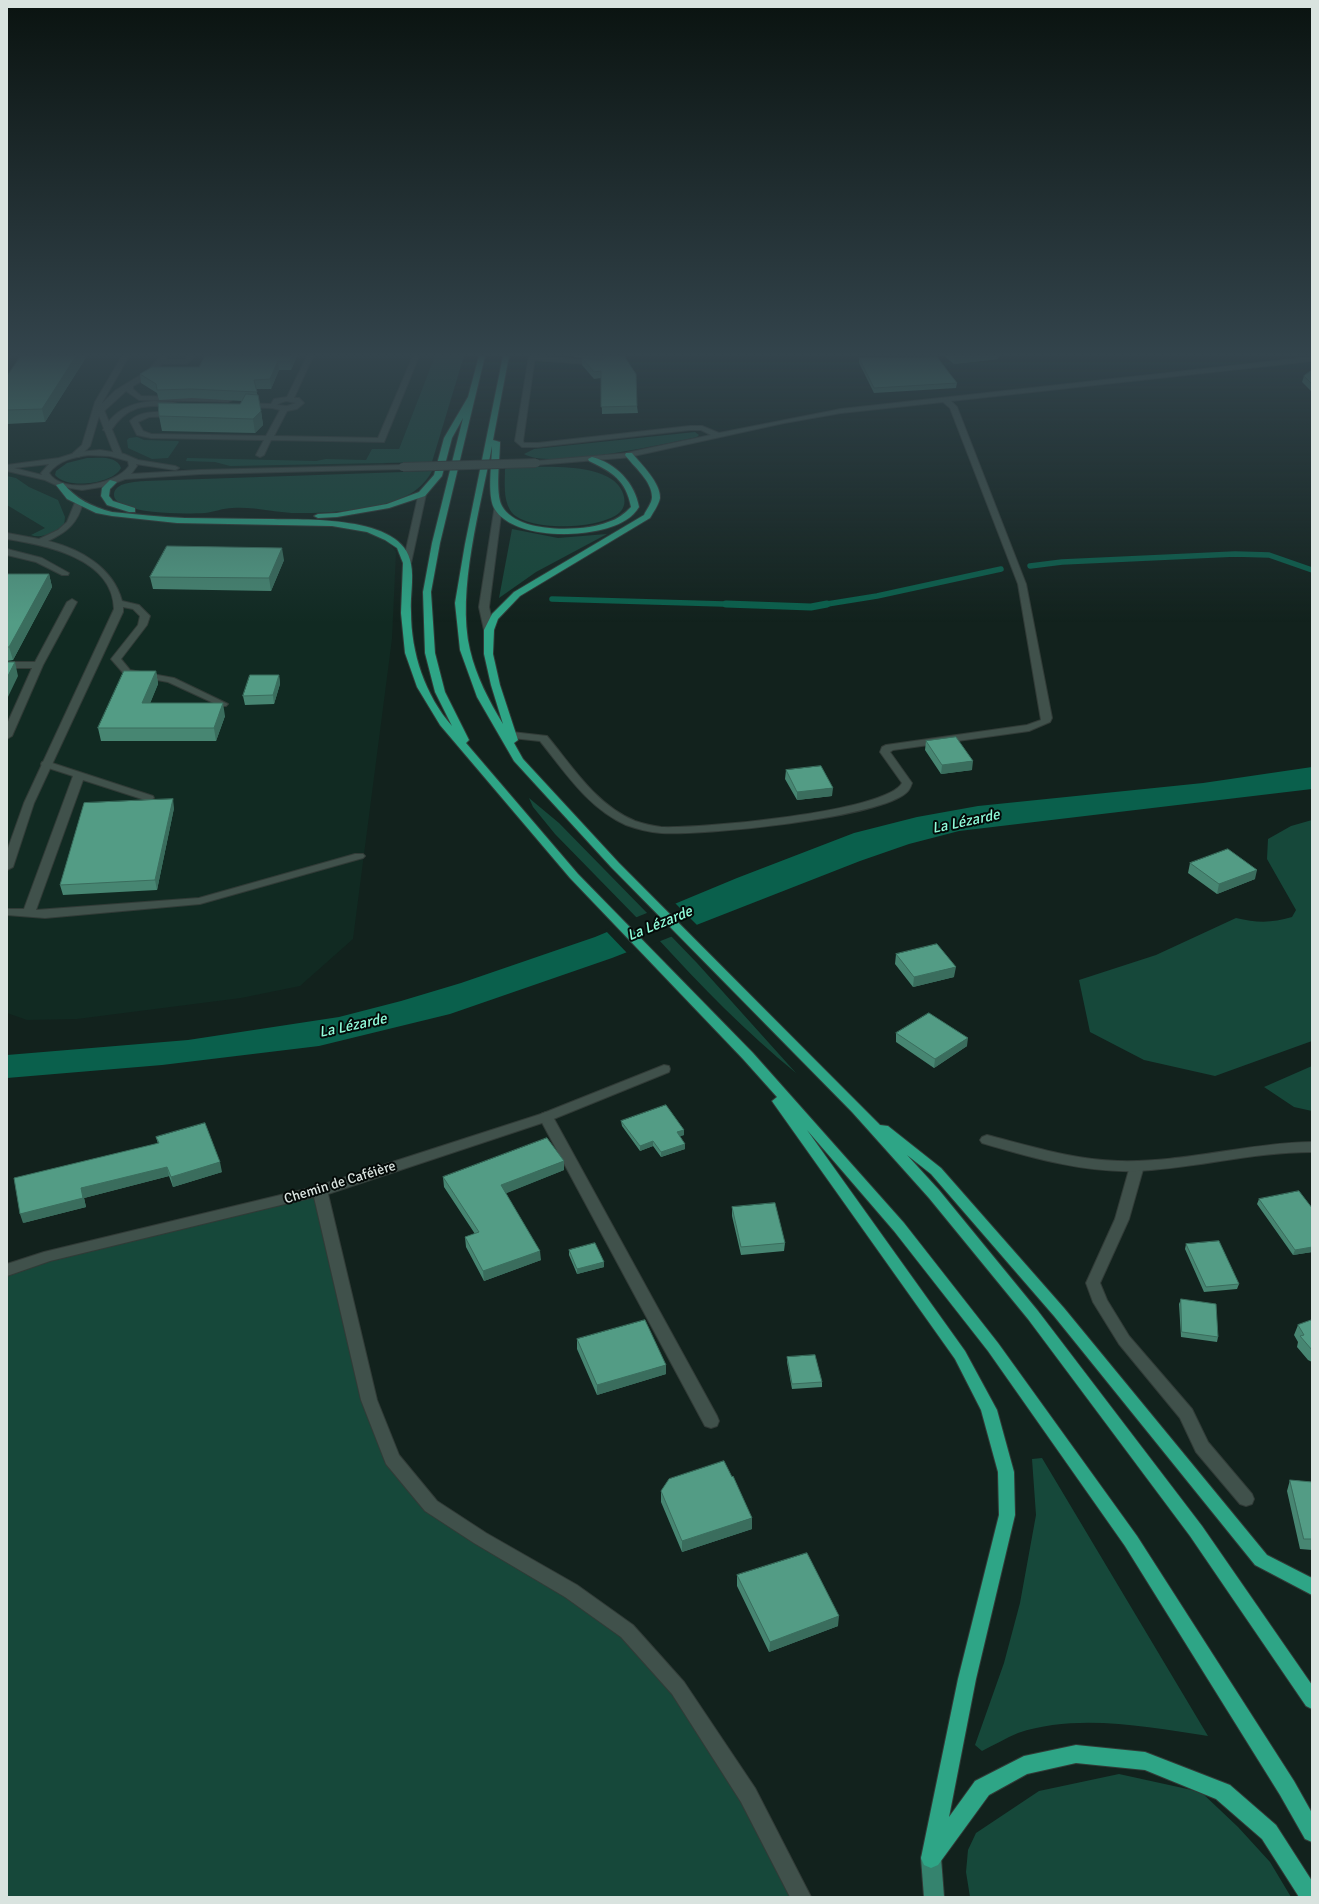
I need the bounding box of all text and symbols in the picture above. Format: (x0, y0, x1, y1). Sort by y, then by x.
water label: La Lézarde (931, 806, 1001, 838)
water label: La Lézarde (625, 903, 695, 945)
water label: La Lézarde (318, 1010, 388, 1042)
street label: Chemin de Caféière (282, 1158, 398, 1208)

